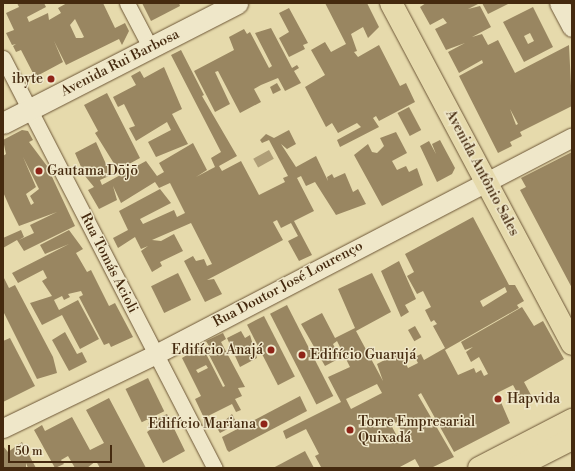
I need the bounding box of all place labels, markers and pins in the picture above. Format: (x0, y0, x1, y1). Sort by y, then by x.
place label: ibyte (12, 71, 43, 87)
marker: ibyte (46, 74, 56, 84)
place label: Gautama Dōjō (47, 163, 138, 179)
marker: Gautama Dōjō (34, 166, 44, 176)
place label: Edifício Anajá (172, 342, 263, 358)
marker: Edifício Anajá (266, 345, 276, 355)
place label: Edifício Guarujá (310, 347, 416, 363)
marker: Edifício Guarujá (297, 350, 307, 360)
place label: Hapvida (507, 391, 560, 407)
marker: Hapvida (492, 393, 504, 405)
place label: Torre Empresarial Quixadá (358, 414, 475, 446)
place label: Edifício Mariana (148, 416, 256, 432)
marker: Edifício Mariana (259, 419, 269, 429)
marker: Torre Empresarial Quixadá (345, 425, 355, 435)

